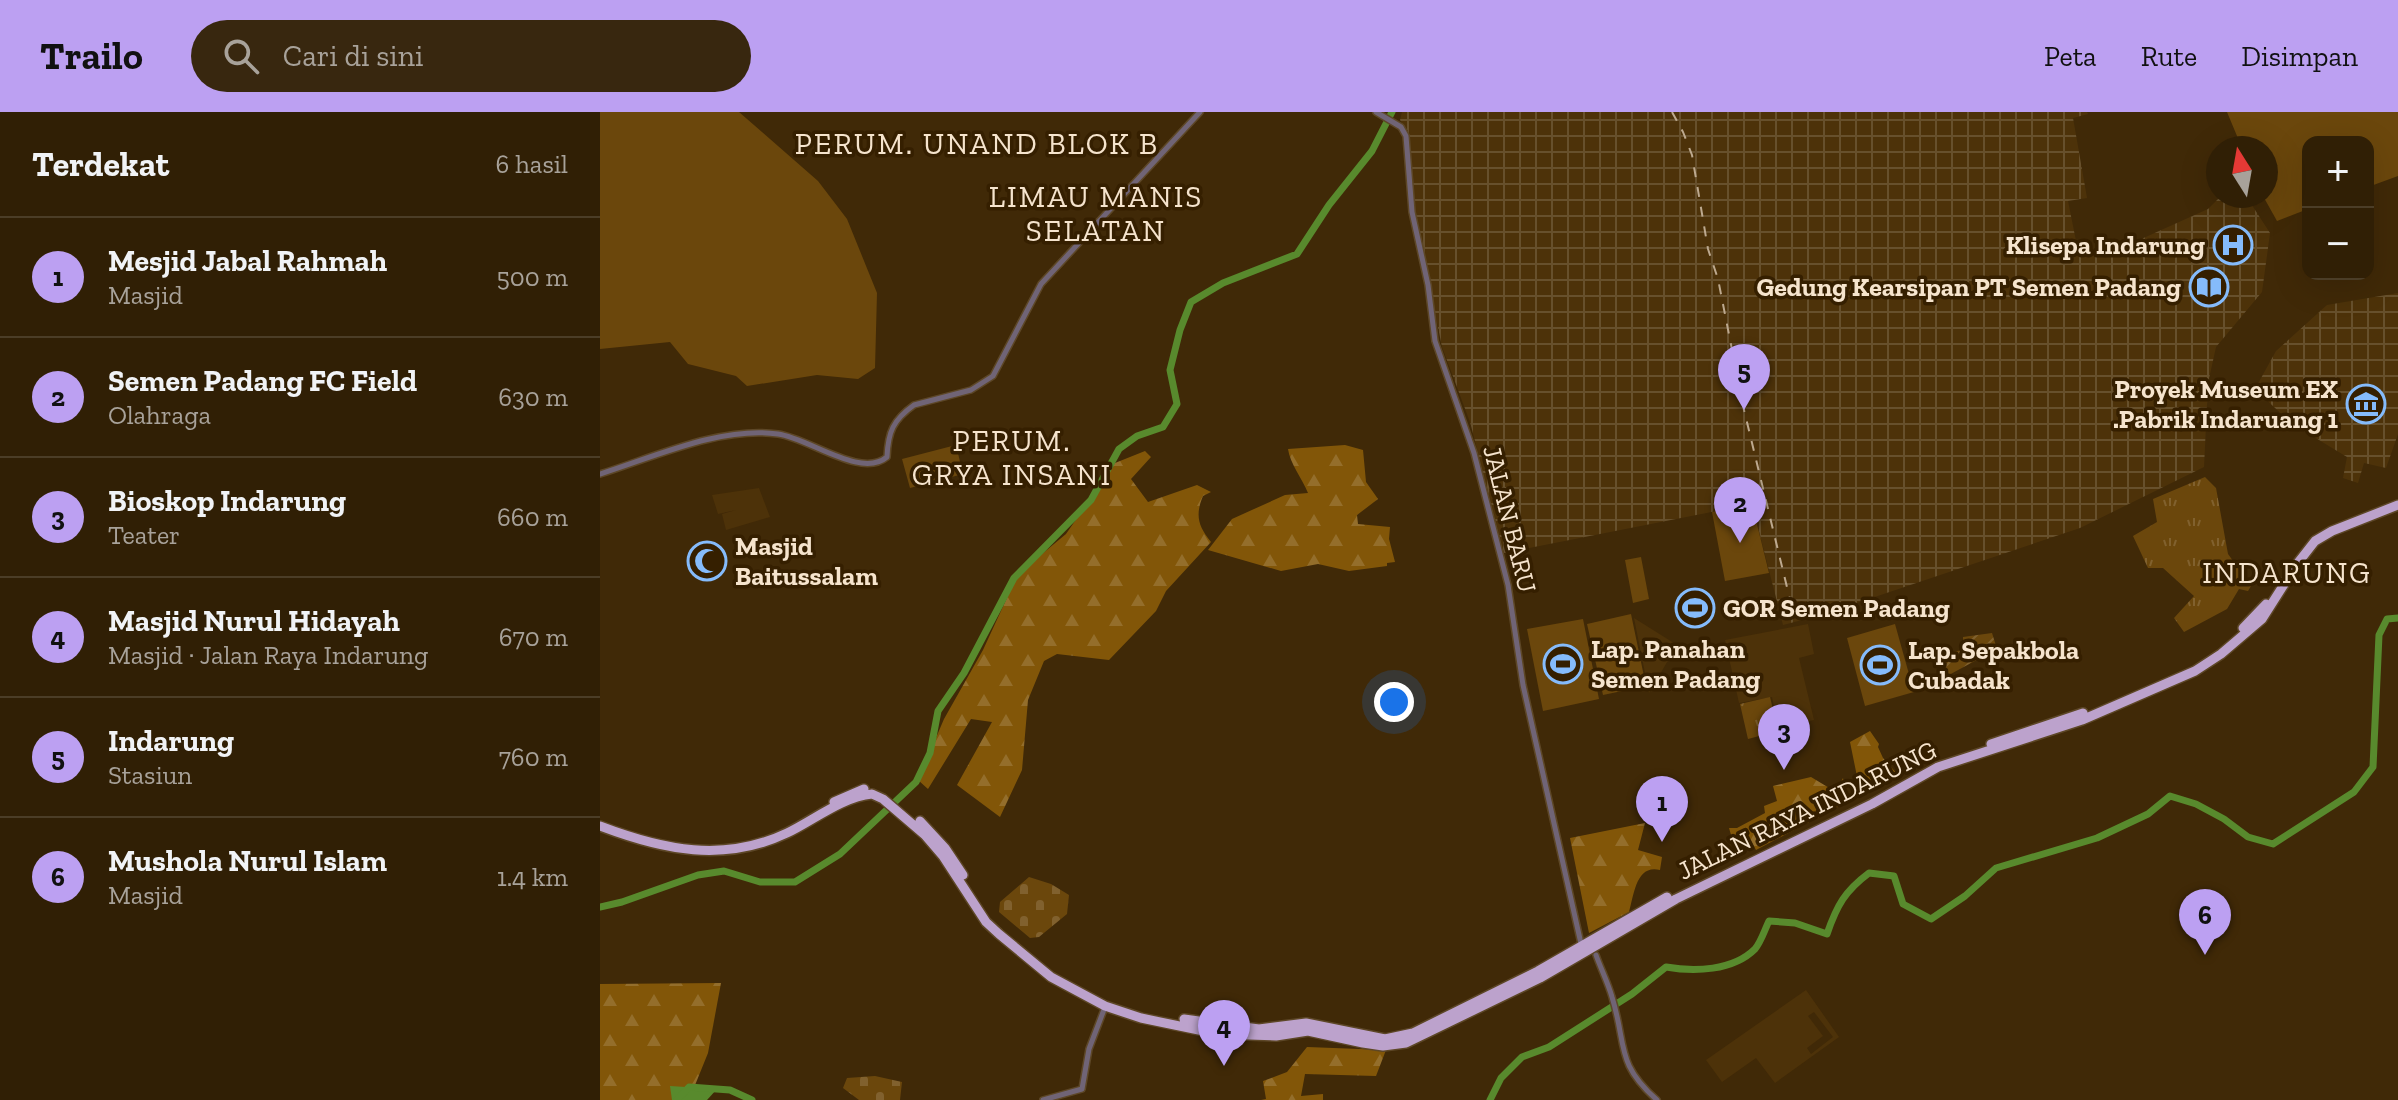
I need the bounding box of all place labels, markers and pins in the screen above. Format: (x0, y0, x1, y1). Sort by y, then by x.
hospital icon: Klisepa Indarung (2212, 224, 2254, 266)
place label: Klisepa Indarung (2006, 229, 2205, 261)
library icon: Gedung Kearsipan PT Semen Padang (2188, 266, 2230, 308)
place label: Gedung Kearsipan PT Semen Padang (1756, 271, 2181, 303)
pin: 5 (1718, 344, 1770, 410)
place label: Proyek Museum EX .Pabrik Indaruang 1 (2113, 373, 2339, 435)
museum icon: Proyek Museum EX .Pabrik Indaruang 1 (2345, 383, 2387, 425)
pin: 2 (1714, 477, 1766, 543)
place label: Masjid Baitussalam (735, 530, 878, 592)
mosque icon: Masjid Baitussalam (686, 540, 728, 582)
sports icon: GOR Semen Padang (1674, 587, 1716, 629)
place label: GOR Semen Padang (1723, 592, 1950, 624)
place label: Lap. Panahan Semen Padang (1591, 633, 1761, 695)
place label: Lap. Sepakbola Cubadak (1908, 634, 2079, 696)
sports icon: Lap. Panahan Semen Padang (1542, 643, 1584, 685)
sports icon: Lap. Sepakbola Cubadak (1859, 644, 1901, 686)
pin: 3 (1758, 704, 1810, 770)
pin: 1 (1636, 776, 1688, 842)
pin: 6 (2179, 889, 2231, 955)
pin: 4 (1198, 1000, 1250, 1066)

